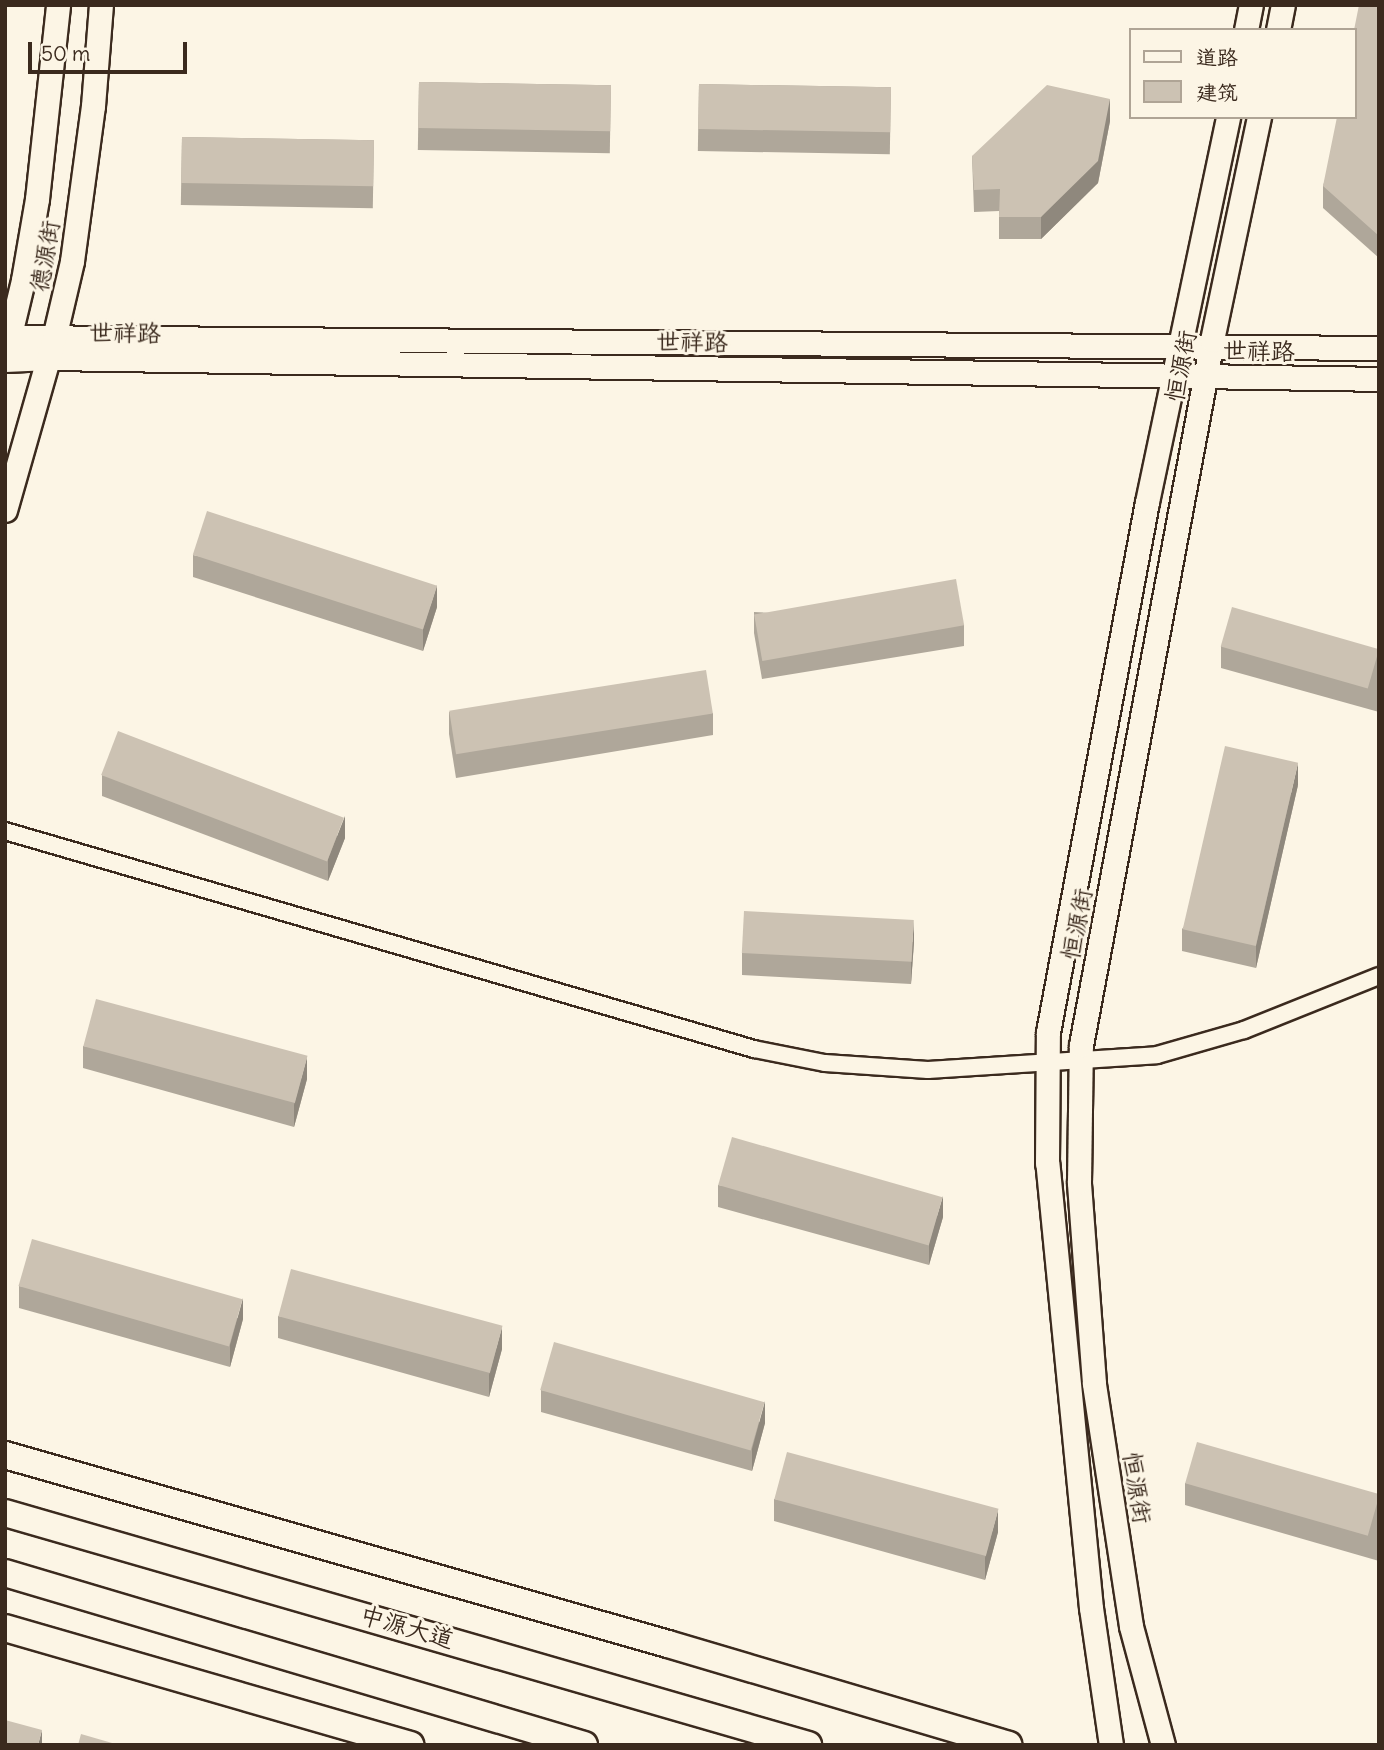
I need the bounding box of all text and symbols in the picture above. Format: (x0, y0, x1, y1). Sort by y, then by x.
scale bar (32, 28, 191, 72)
legend (1128, 28, 1356, 119)
text: 50 m (41, 40, 90, 67)
text: 道路 (1196, 44, 1238, 71)
text: 建筑 (1196, 79, 1238, 106)
street label: 德源街 (25, 218, 65, 294)
street label: 世祥路 (89, 318, 161, 348)
street label: 世祥路 (656, 327, 728, 357)
street label: 恒源街 (1160, 328, 1202, 404)
street label: 世祥路 (1223, 336, 1295, 366)
street label: 恒源街 (1056, 886, 1098, 962)
street label: 恒源街 (1117, 1450, 1157, 1526)
street label: 中源大道 (357, 1600, 457, 1654)

